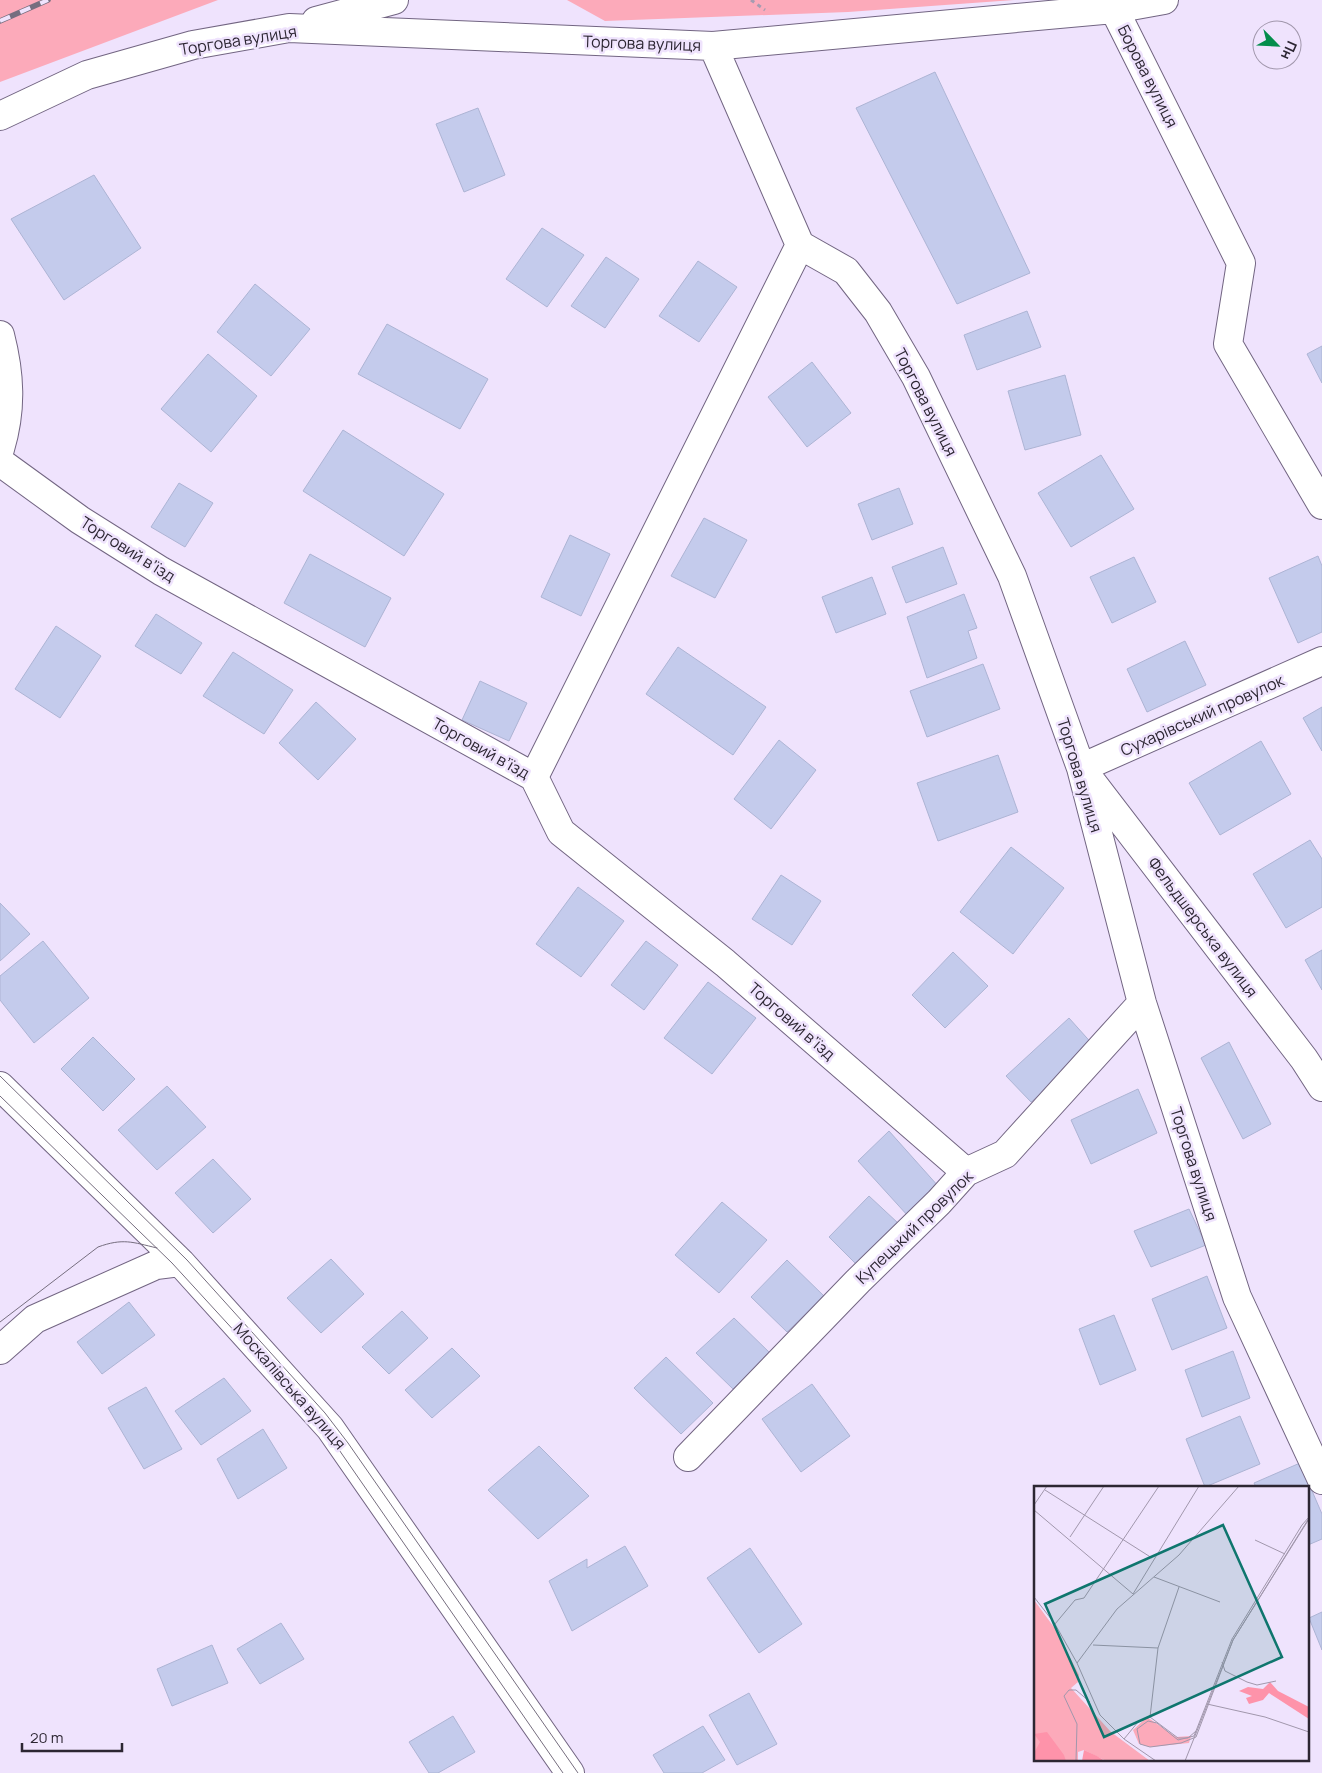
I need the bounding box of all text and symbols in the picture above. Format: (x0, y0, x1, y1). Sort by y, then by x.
street label: Торгова вулиця (178, 20, 298, 60)
north arrow (1252, 20, 1302, 70)
street label: Борова вулиця (1113, 21, 1183, 131)
street label: Торгова вулиця (582, 30, 702, 56)
text: Пн (1277, 38, 1302, 63)
street label: Торгова вулиця (889, 344, 963, 460)
street label: Торговий в’їзд (76, 511, 180, 587)
street label: Сухарівський провулок (1117, 669, 1288, 761)
street label: Торговий в’їзд (428, 712, 534, 784)
street label: Торгова вулиця (1052, 715, 1108, 835)
street label: Фельдшерська вулиця (1143, 852, 1263, 1002)
street label: Торговий в’їзд (744, 977, 840, 1065)
street label: Торгова вулиця (1165, 1104, 1223, 1224)
street label: Купецький провулок (851, 1165, 978, 1289)
street label: Москалівська вулиця (229, 1318, 351, 1454)
inset map (1034, 1486, 1310, 1760)
scale bar (22, 1720, 122, 1752)
text: 20 m (30, 1727, 63, 1748)

